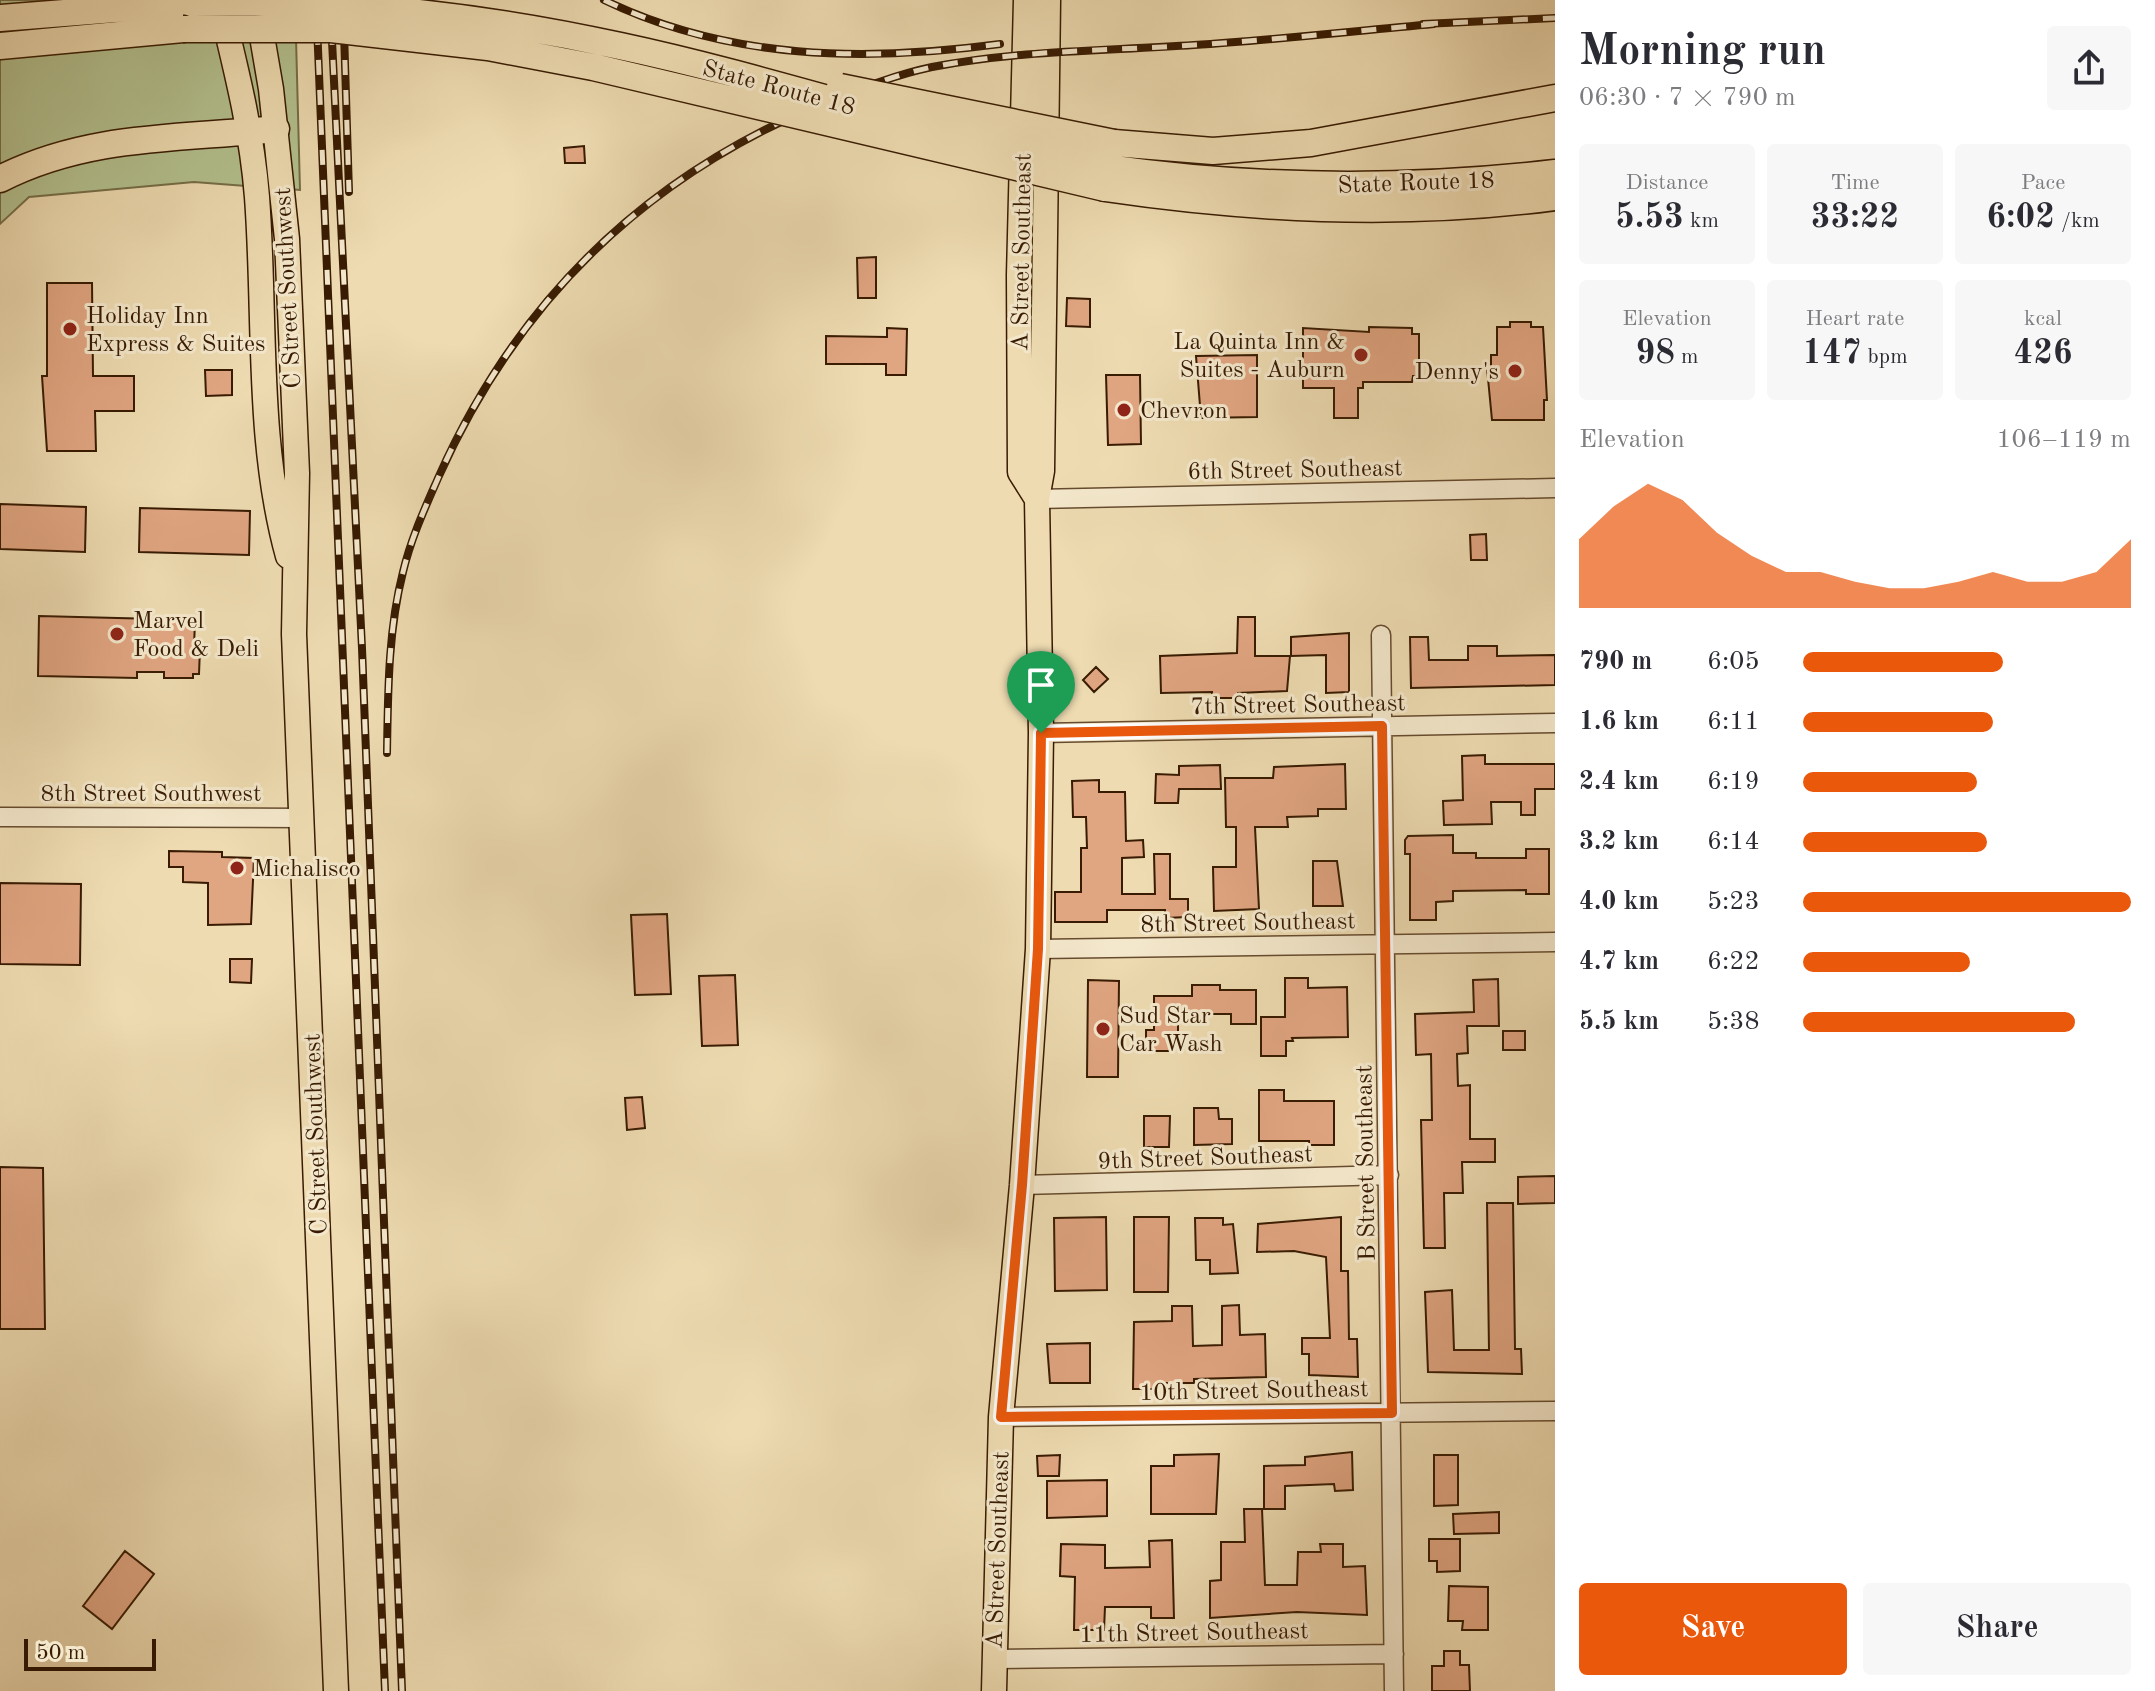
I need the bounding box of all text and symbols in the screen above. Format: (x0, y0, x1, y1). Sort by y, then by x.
button: share (2047, 26, 2131, 110)
text: Morning run (1579, 30, 1826, 74)
street label: State Route 18 (699, 57, 858, 121)
text: 06:30 · 7 × 790 m (1579, 85, 1796, 111)
street label: A Street Southeast (1009, 153, 1037, 351)
street label: State Route 18 (1337, 169, 1495, 199)
text: Distance (1626, 172, 1708, 194)
text: Time (1830, 172, 1880, 194)
text: Pace (2021, 172, 2065, 194)
street label: C Street Southwest (272, 187, 306, 389)
text: 5.53 (1615, 201, 1684, 235)
text: 33:22 (1811, 201, 1899, 235)
text: 6:02 (1986, 201, 2055, 235)
text: km (1684, 210, 1719, 232)
text: /km (2055, 210, 2100, 232)
place label: Holiday Inn Express & Suites (86, 305, 266, 357)
text: Elevation (1622, 308, 1712, 330)
text: Heart rate (1806, 308, 1904, 330)
text: kcal (2024, 308, 2062, 330)
marker: Holiday Inn Express & Suites (61, 320, 79, 338)
place label: La Quinta Inn & Suites - Auburn (1173, 331, 1345, 383)
text: 98 (1635, 337, 1675, 371)
text: 147 (1802, 337, 1861, 371)
text: 426 (2013, 337, 2073, 371)
marker: La Quinta Inn & Suites - Auburn (1352, 346, 1370, 364)
text: m (1675, 346, 1699, 368)
text: bpm (1861, 346, 1908, 368)
place label: Denny's (1414, 361, 1499, 385)
marker: Denny's (1506, 362, 1524, 380)
place label: Chevron (1140, 400, 1228, 424)
marker: Chevron (1115, 401, 1133, 419)
text: Elevation (1579, 427, 1685, 453)
text: 106–119 m (1996, 427, 2131, 453)
street label: 6th Street Southeast (1187, 457, 1403, 485)
place label: Marvel Food & Deli (133, 610, 259, 662)
marker: Marvel Food & Deli (108, 625, 126, 643)
text: 790 m (1579, 649, 1652, 675)
text: 6:05 (1707, 649, 1760, 675)
pin (1007, 651, 1075, 733)
icon: arrive (1019, 663, 1063, 707)
street label: 7th Street Southeast (1190, 692, 1406, 720)
text: 1.6 km (1579, 709, 1659, 735)
text: 6:11 (1707, 709, 1760, 735)
text: 2.4 km (1579, 769, 1659, 795)
text: 6:19 (1707, 769, 1760, 795)
street label: 8th Street Southwest (41, 783, 261, 807)
text: 3.2 km (1579, 829, 1659, 855)
text: 6:14 (1707, 829, 1760, 855)
place label: Michalisco (253, 858, 361, 882)
marker: Michalisco (228, 859, 246, 877)
text: 4.0 km (1579, 889, 1659, 915)
text: 5:23 (1707, 889, 1760, 915)
street label: 8th Street Southeast (1140, 910, 1356, 938)
text: 4.7 km (1579, 949, 1659, 975)
text: 6:22 (1707, 949, 1760, 975)
place label: Sud Star Car Wash (1119, 1005, 1223, 1057)
text: 5.5 km (1579, 1009, 1659, 1035)
text: 5:38 (1707, 1009, 1760, 1035)
marker: Sud Star Car Wash (1094, 1020, 1112, 1038)
street label: C Street Southwest (301, 1033, 333, 1235)
street label: B Street Southeast (1353, 1065, 1381, 1261)
street label: 9th Street Southeast (1097, 1143, 1313, 1175)
street label: 10th Street Southeast (1139, 1378, 1369, 1406)
street label: A Street Southeast (984, 1451, 1014, 1650)
button: Save (1579, 1583, 1847, 1675)
button: Share (1863, 1583, 2131, 1675)
street label: 11th Street Southeast (1079, 1620, 1309, 1648)
scale bar (24, 1635, 156, 1671)
text: 50 m (36, 1642, 85, 1664)

